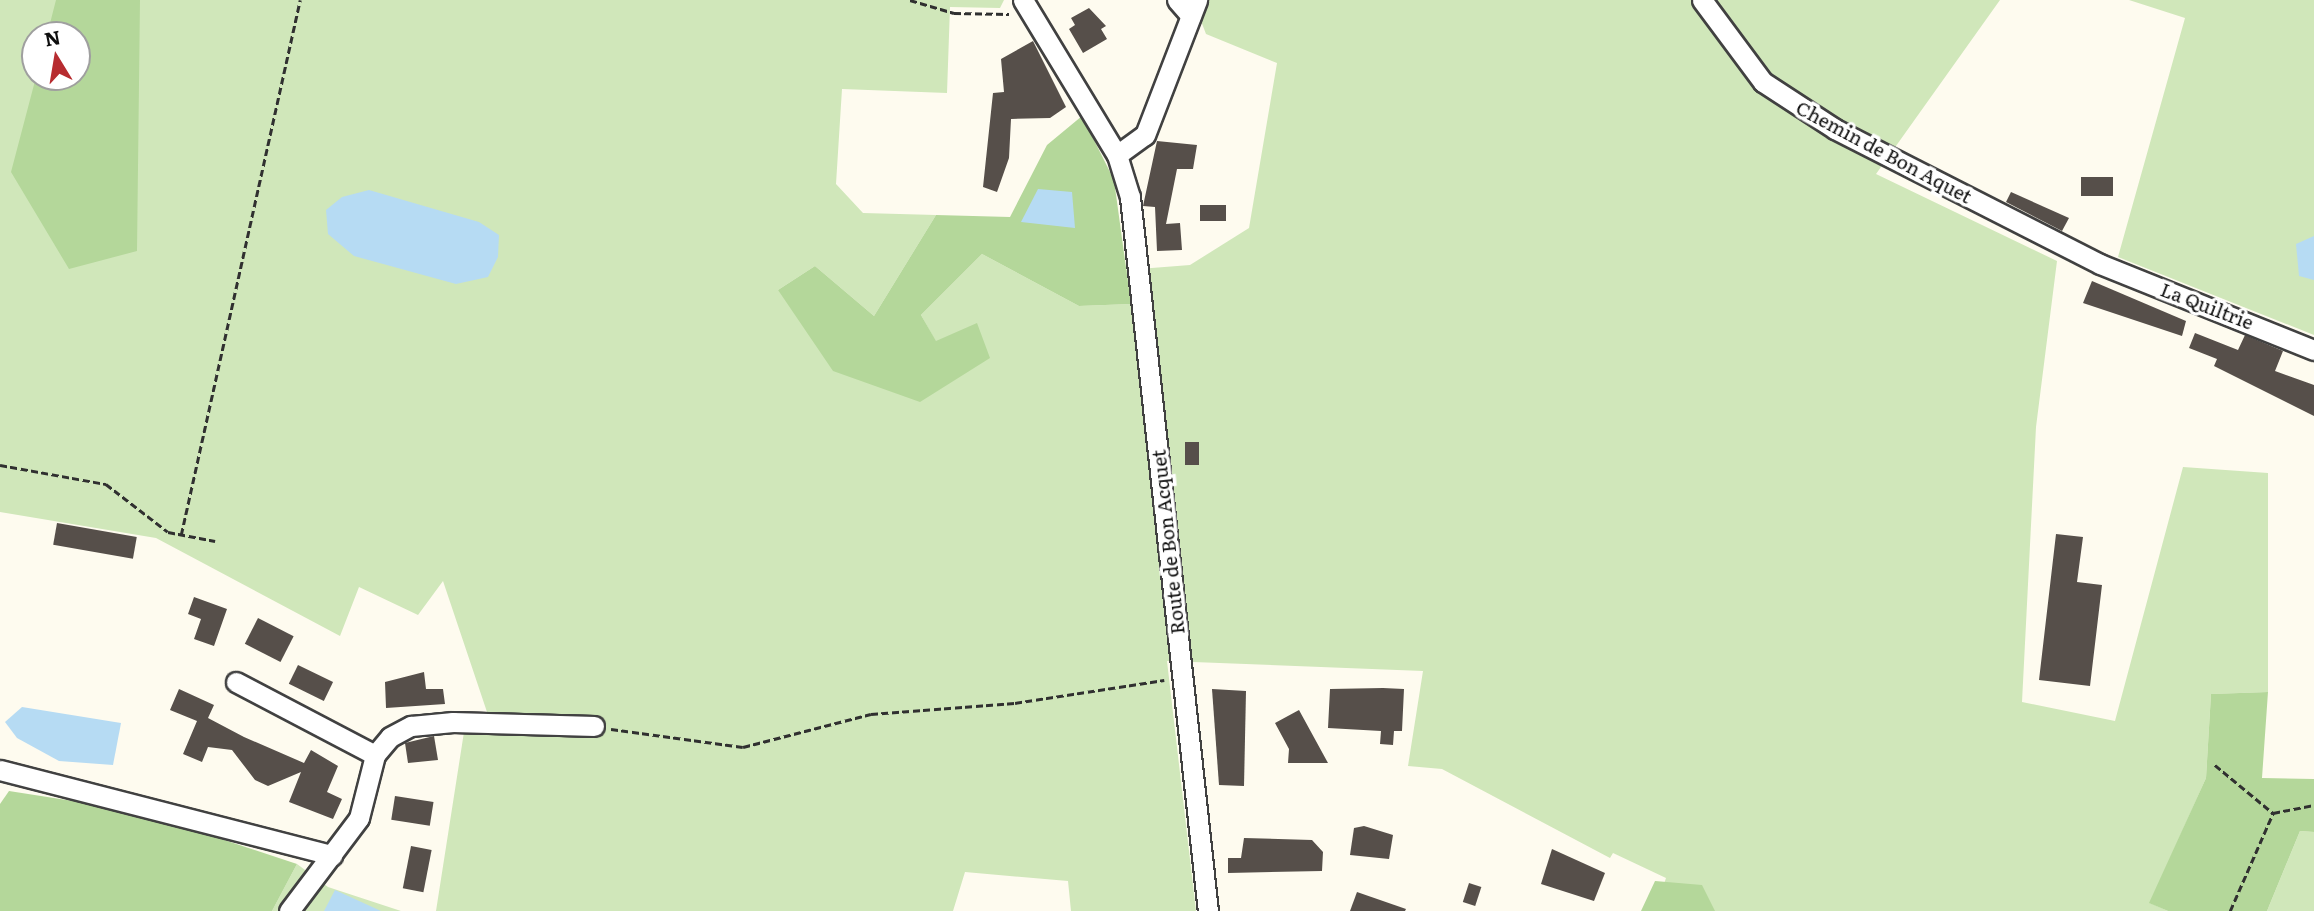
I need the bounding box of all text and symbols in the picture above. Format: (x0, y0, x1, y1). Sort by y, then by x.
north arrow (21, 21, 91, 91)
text: N (42, 22, 63, 53)
street label: Chemin de Bon Aquet (1792, 96, 1976, 208)
street label: La Quiltrie (2157, 278, 2257, 334)
street label: Route de Bon Acquet (1147, 448, 1189, 636)

